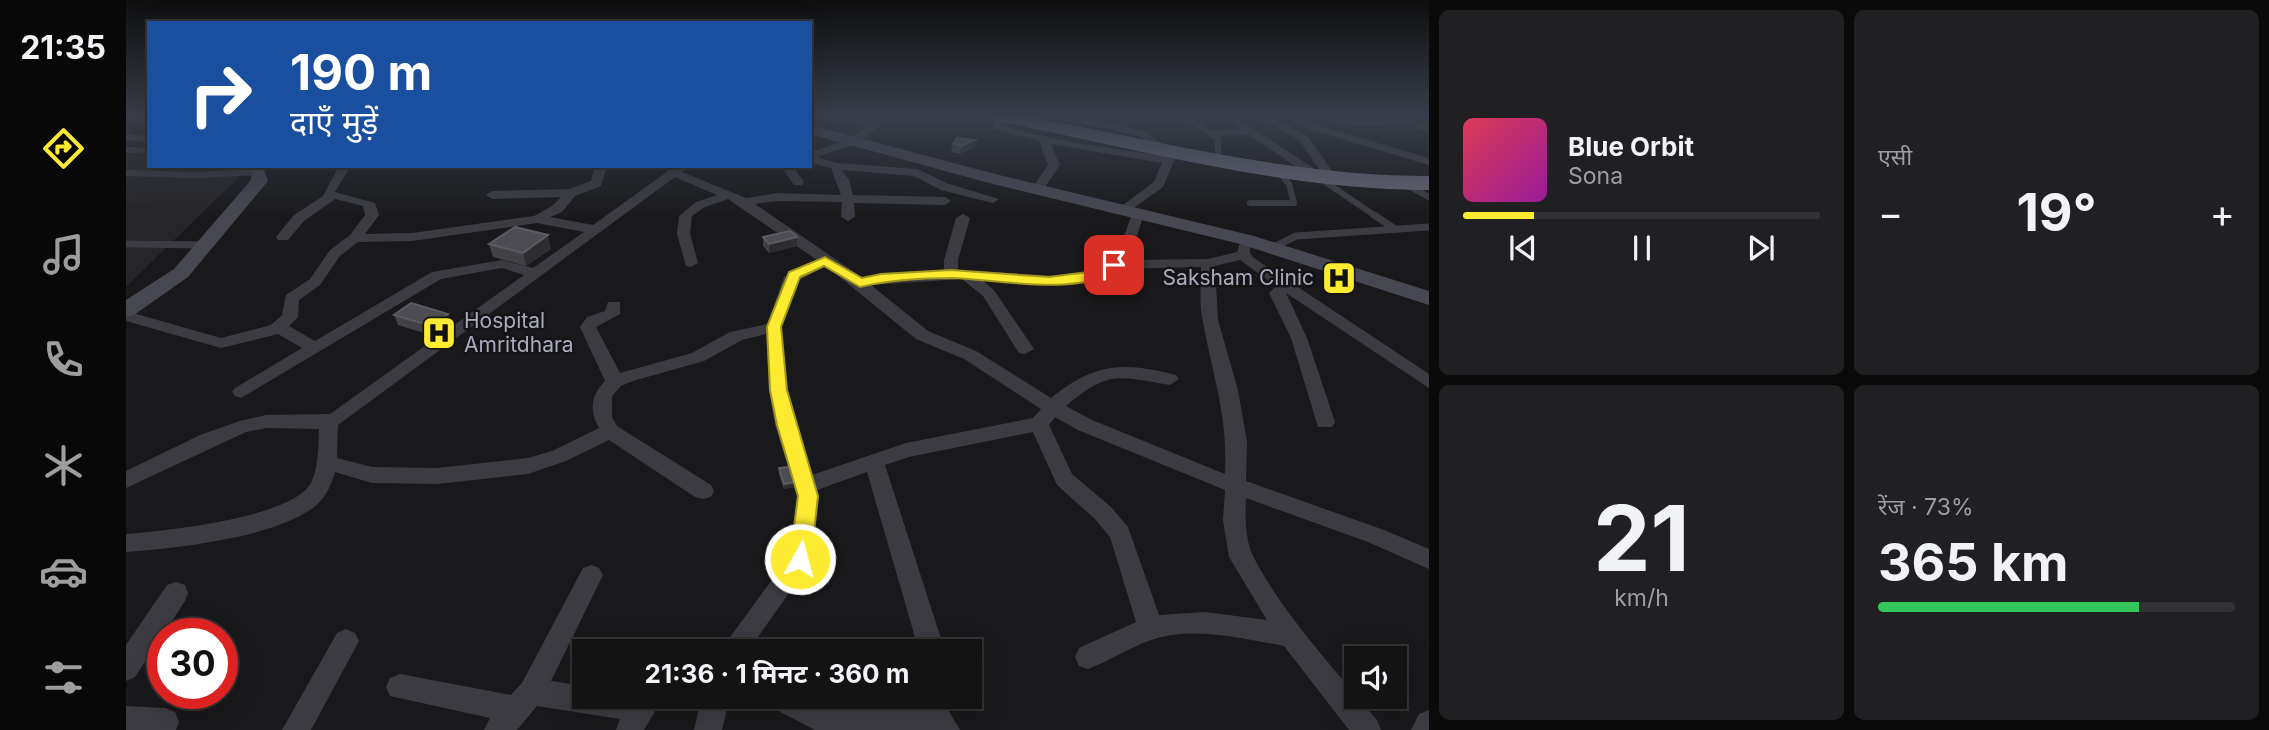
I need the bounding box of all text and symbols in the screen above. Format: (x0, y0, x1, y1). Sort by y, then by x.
text: 21:35 (20, 28, 106, 67)
text: 190 m (290, 43, 432, 102)
icon: right (175, 49, 266, 140)
text: दाएँ मुड़ें (290, 103, 378, 142)
icon: directions (39, 124, 88, 173)
text: Blue Orbit (1568, 131, 1694, 162)
text: एसी (1878, 143, 1912, 171)
text: Sona (1568, 162, 1623, 190)
text: 19° (2016, 181, 2097, 244)
text: − (1878, 190, 1903, 236)
text: + (2210, 190, 2235, 236)
icon: previous (1504, 229, 1542, 267)
icon: pause (1623, 229, 1661, 267)
icon: next (1742, 229, 1780, 267)
icon: music (39, 230, 88, 279)
pin (1084, 235, 1144, 295)
icon: arrive (1095, 246, 1133, 284)
hospital icon: Saksham Clinic (1320, 259, 1358, 297)
place label: Saksham Clinic (1163, 265, 1314, 290)
place label: Hospital Amritdhara (464, 308, 574, 357)
hospital icon: Hospital Amritdhara (420, 314, 458, 352)
icon: phone (39, 335, 88, 384)
icon: climate (39, 441, 88, 490)
text: 21 (1593, 483, 1690, 593)
text: रेंज · 73% (1878, 493, 1973, 521)
position arrow (763, 522, 837, 596)
text: 365 km (1878, 531, 2069, 594)
icon: car (39, 547, 88, 596)
text: km/h (1614, 584, 1669, 612)
speed limit sign: 30 (147, 618, 238, 709)
map controls (1344, 646, 1407, 709)
button: sound (1344, 646, 1407, 709)
icon: filters (39, 653, 88, 702)
text: 21:36 · 1 मिनट · 360 m (645, 658, 909, 689)

